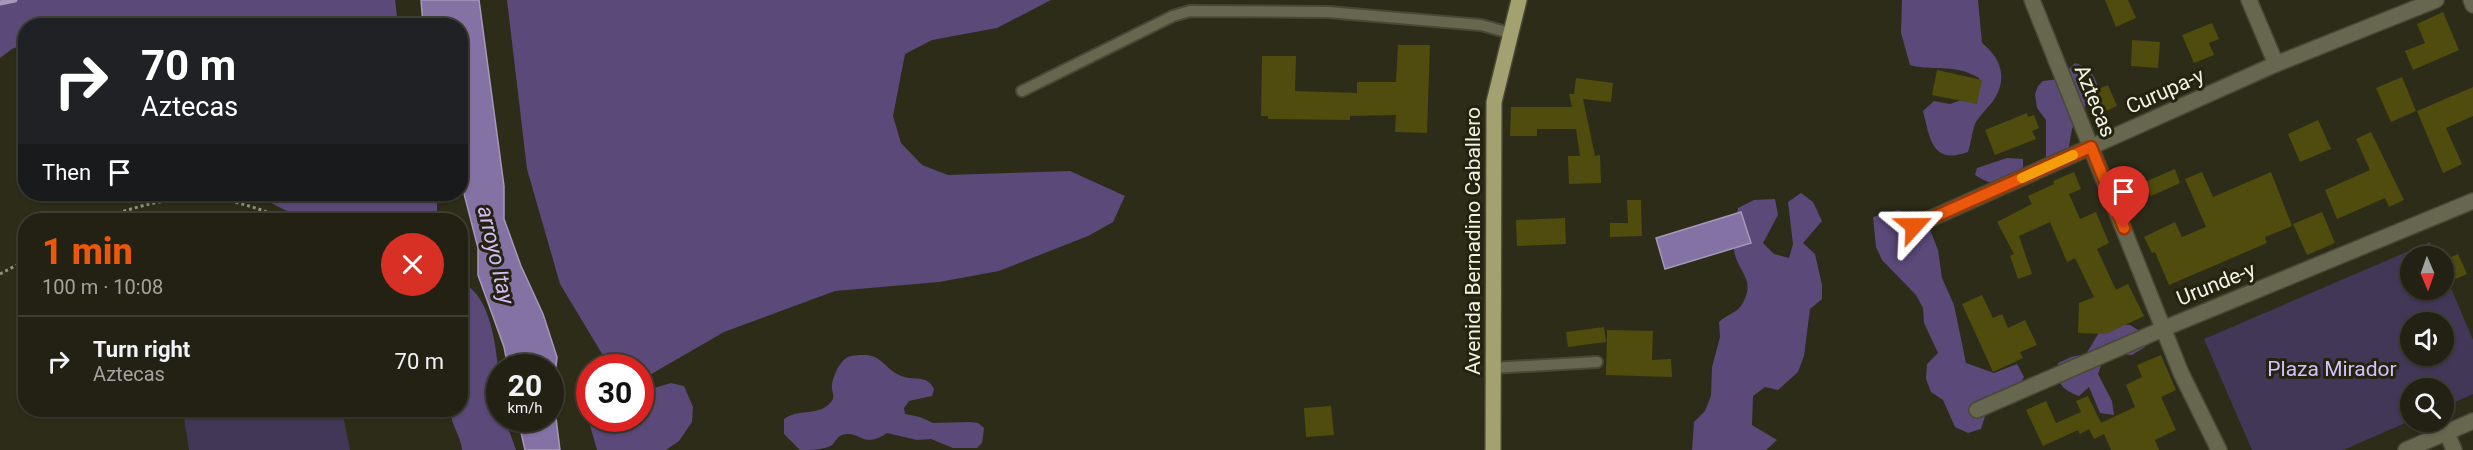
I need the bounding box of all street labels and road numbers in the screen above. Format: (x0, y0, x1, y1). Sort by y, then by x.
street label: Aztecas (2070, 62, 2120, 140)
street label: Curupa-y (2122, 63, 2208, 119)
street label: Avenida Bernadino Caballero (1461, 107, 1485, 375)
street label: Urunde-y (2173, 257, 2259, 311)

